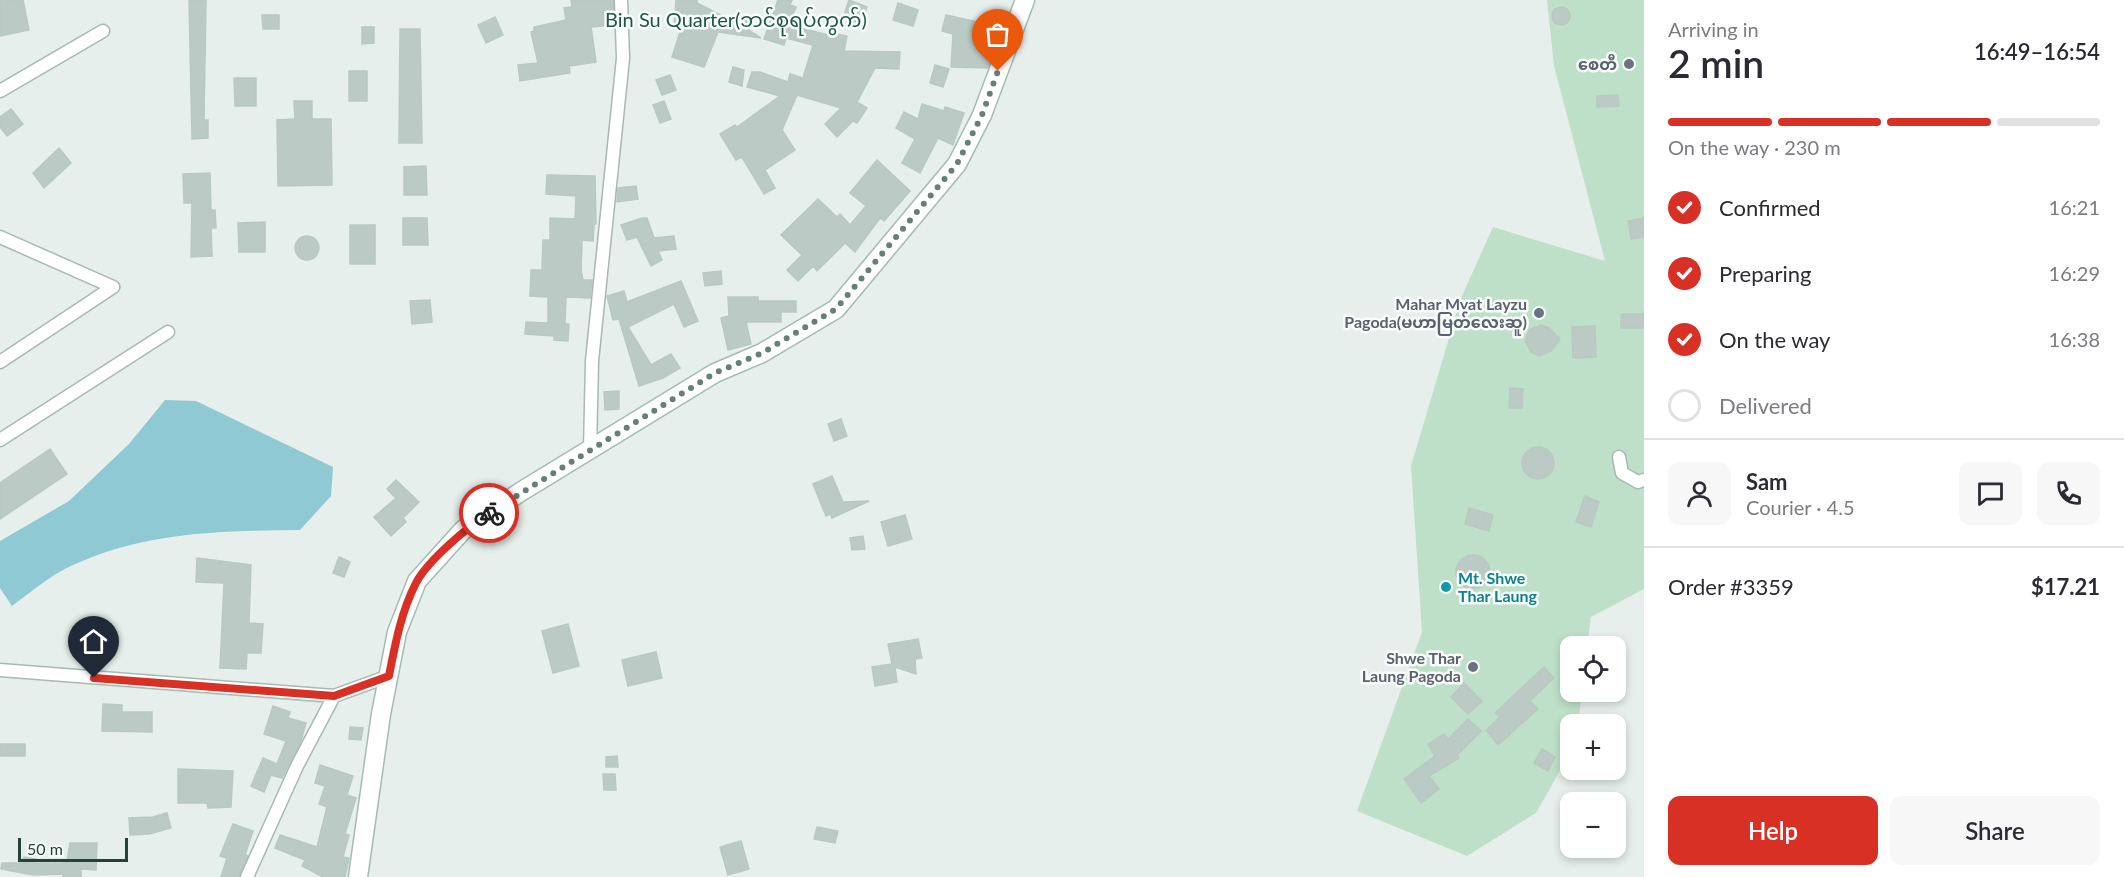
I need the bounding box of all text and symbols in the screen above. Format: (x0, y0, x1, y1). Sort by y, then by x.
district label: Bin Su Quarter(ဘင်စုရပ်ကွက်) (605, 6, 867, 37)
pin (972, 9, 1023, 71)
text: Arriving in (1668, 17, 1759, 41)
icon: bag (981, 18, 1014, 51)
text: 16:49–16:54 (1974, 38, 2100, 65)
text: 2 min (1668, 40, 1764, 86)
place label: စေတီ (1578, 53, 1617, 73)
marker: စေတီ (1622, 57, 1636, 71)
text: On the way · 230 m (1668, 135, 1841, 159)
icon: check (1668, 191, 1701, 224)
text: Confirmed (1719, 194, 1821, 221)
text: 16:21 (2049, 195, 2100, 219)
icon: check (1668, 257, 1701, 290)
text: Preparing (1719, 260, 1811, 287)
text: 16:29 (2049, 261, 2100, 285)
place label: Mahar Myat Layzu Pagoda(မဟာမြတ်လေးဆူ) (1344, 294, 1527, 336)
marker: Mahar Myat Layzu Pagoda(မဟာမြတ်လေးဆူ) (1532, 306, 1546, 320)
icon: check (1668, 323, 1701, 356)
text: On the way (1719, 326, 1830, 353)
text: 16:38 (2049, 327, 2100, 351)
text: Delivered (1719, 392, 1812, 419)
button: person (1668, 462, 1731, 525)
button: chat (1959, 462, 2022, 525)
button: phone (2037, 462, 2100, 525)
text: Sam (1746, 468, 1788, 495)
courier (459, 483, 519, 543)
text: Courier · 4.5 (1746, 495, 1855, 519)
icon: bike (473, 497, 506, 530)
place label: Mt. Shwe Thar Laung (1458, 568, 1538, 605)
text: Order #3359 (1668, 573, 1794, 600)
text: $17.21 (2031, 573, 2100, 600)
marker: Mt. Shwe Thar Laung (1439, 580, 1453, 594)
pin (68, 616, 119, 678)
icon: home (77, 625, 110, 658)
map controls (1560, 636, 1626, 858)
button: locate (1560, 636, 1626, 702)
place label: Shwe Thar Laung Pagoda (1362, 648, 1461, 685)
marker: Shwe Thar Laung Pagoda (1466, 660, 1480, 674)
button: + (1560, 714, 1626, 780)
button: − (1560, 792, 1626, 858)
button: Help (1668, 796, 1878, 865)
button: Share (1890, 796, 2100, 865)
scale bar (18, 835, 128, 862)
text: 50 m (27, 839, 63, 858)

